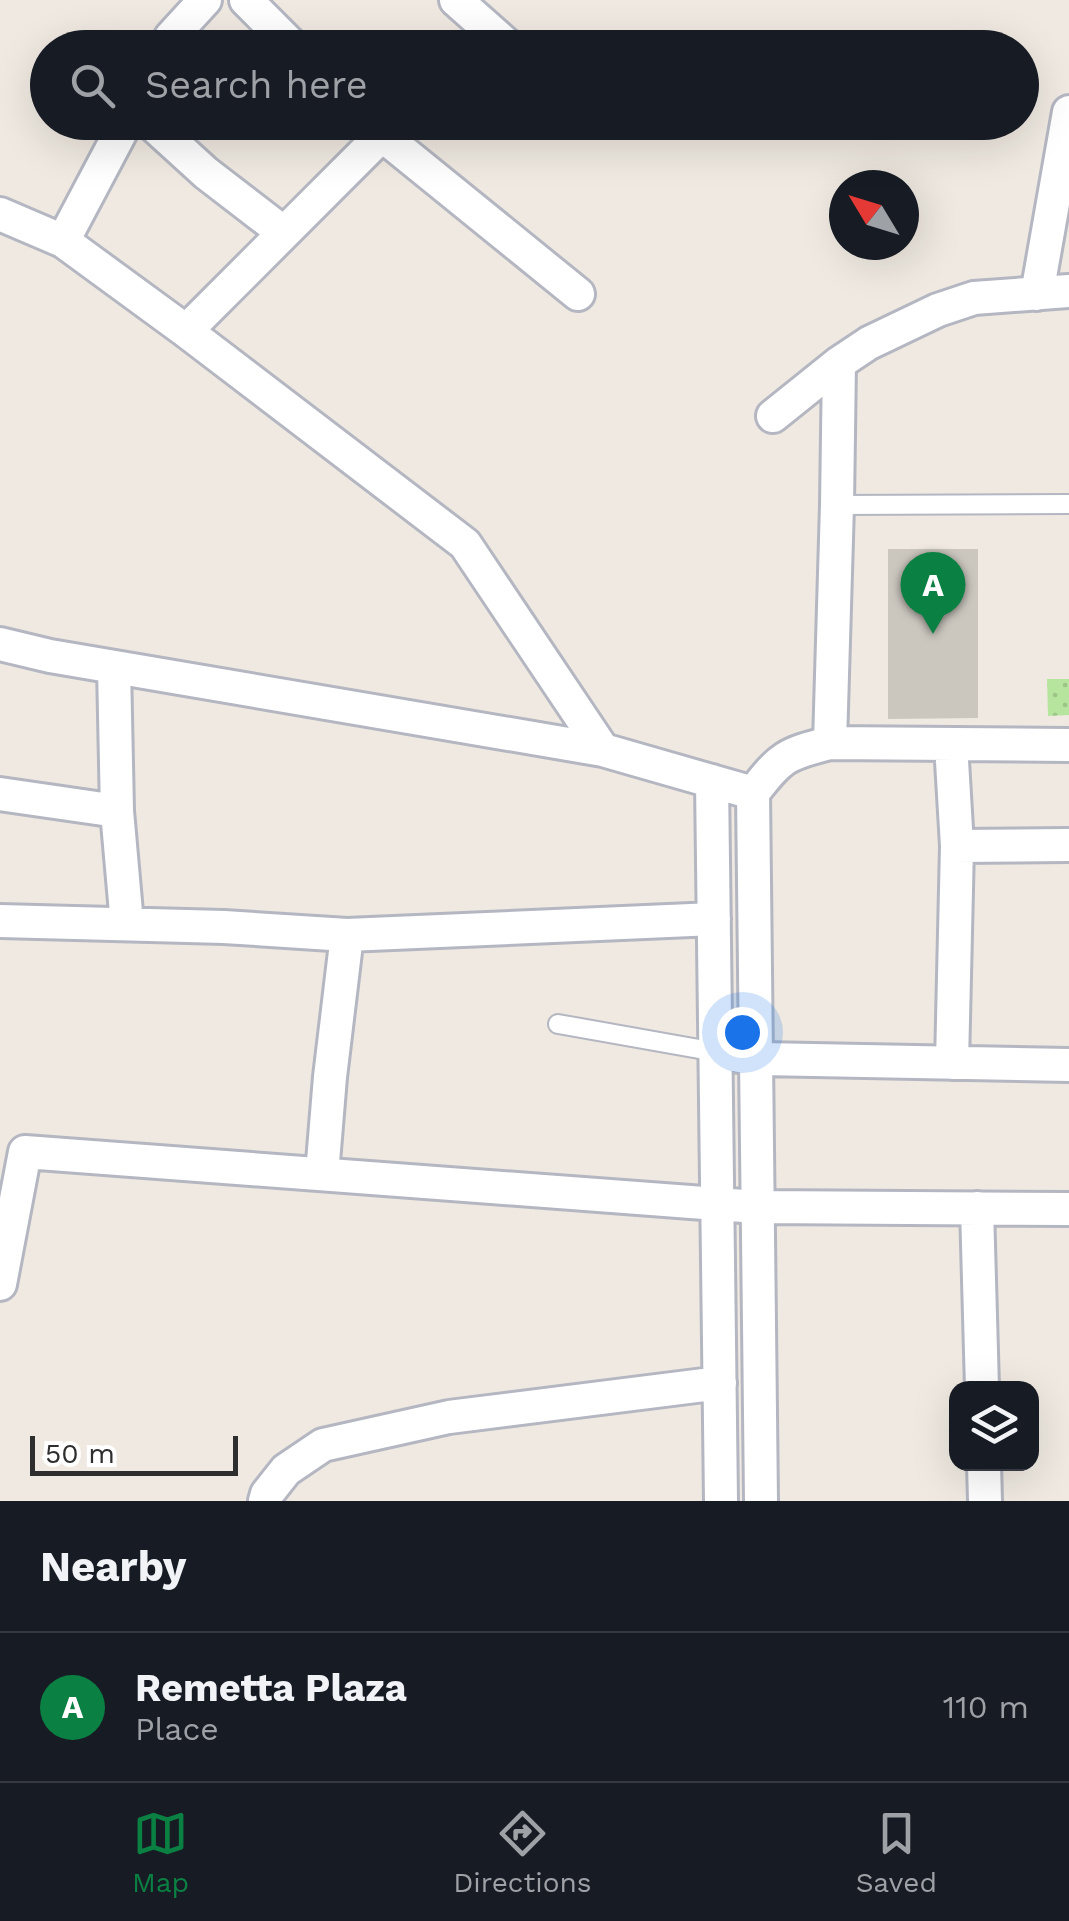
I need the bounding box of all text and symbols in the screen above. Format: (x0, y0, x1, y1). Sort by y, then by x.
search box (30, 30, 1039, 140)
icon: search (65, 58, 120, 113)
text: Search here (145, 63, 368, 107)
north arrow (829, 170, 919, 260)
pin: A (900, 552, 966, 634)
your location (717, 1007, 768, 1058)
map controls (949, 1381, 1039, 1471)
button: layers (949, 1381, 1039, 1471)
scale bar (30, 1431, 238, 1476)
text: 50 m (45, 1437, 115, 1470)
text: Nearby (40, 1542, 187, 1591)
text: Remetta Plaza (135, 1666, 407, 1710)
text: A (62, 1688, 83, 1726)
text: 110 m (943, 1688, 1029, 1726)
text: Place (135, 1710, 219, 1748)
tab: Map (132, 1806, 189, 1899)
tab: Directions (453, 1806, 592, 1899)
tab: Saved (856, 1806, 937, 1899)

